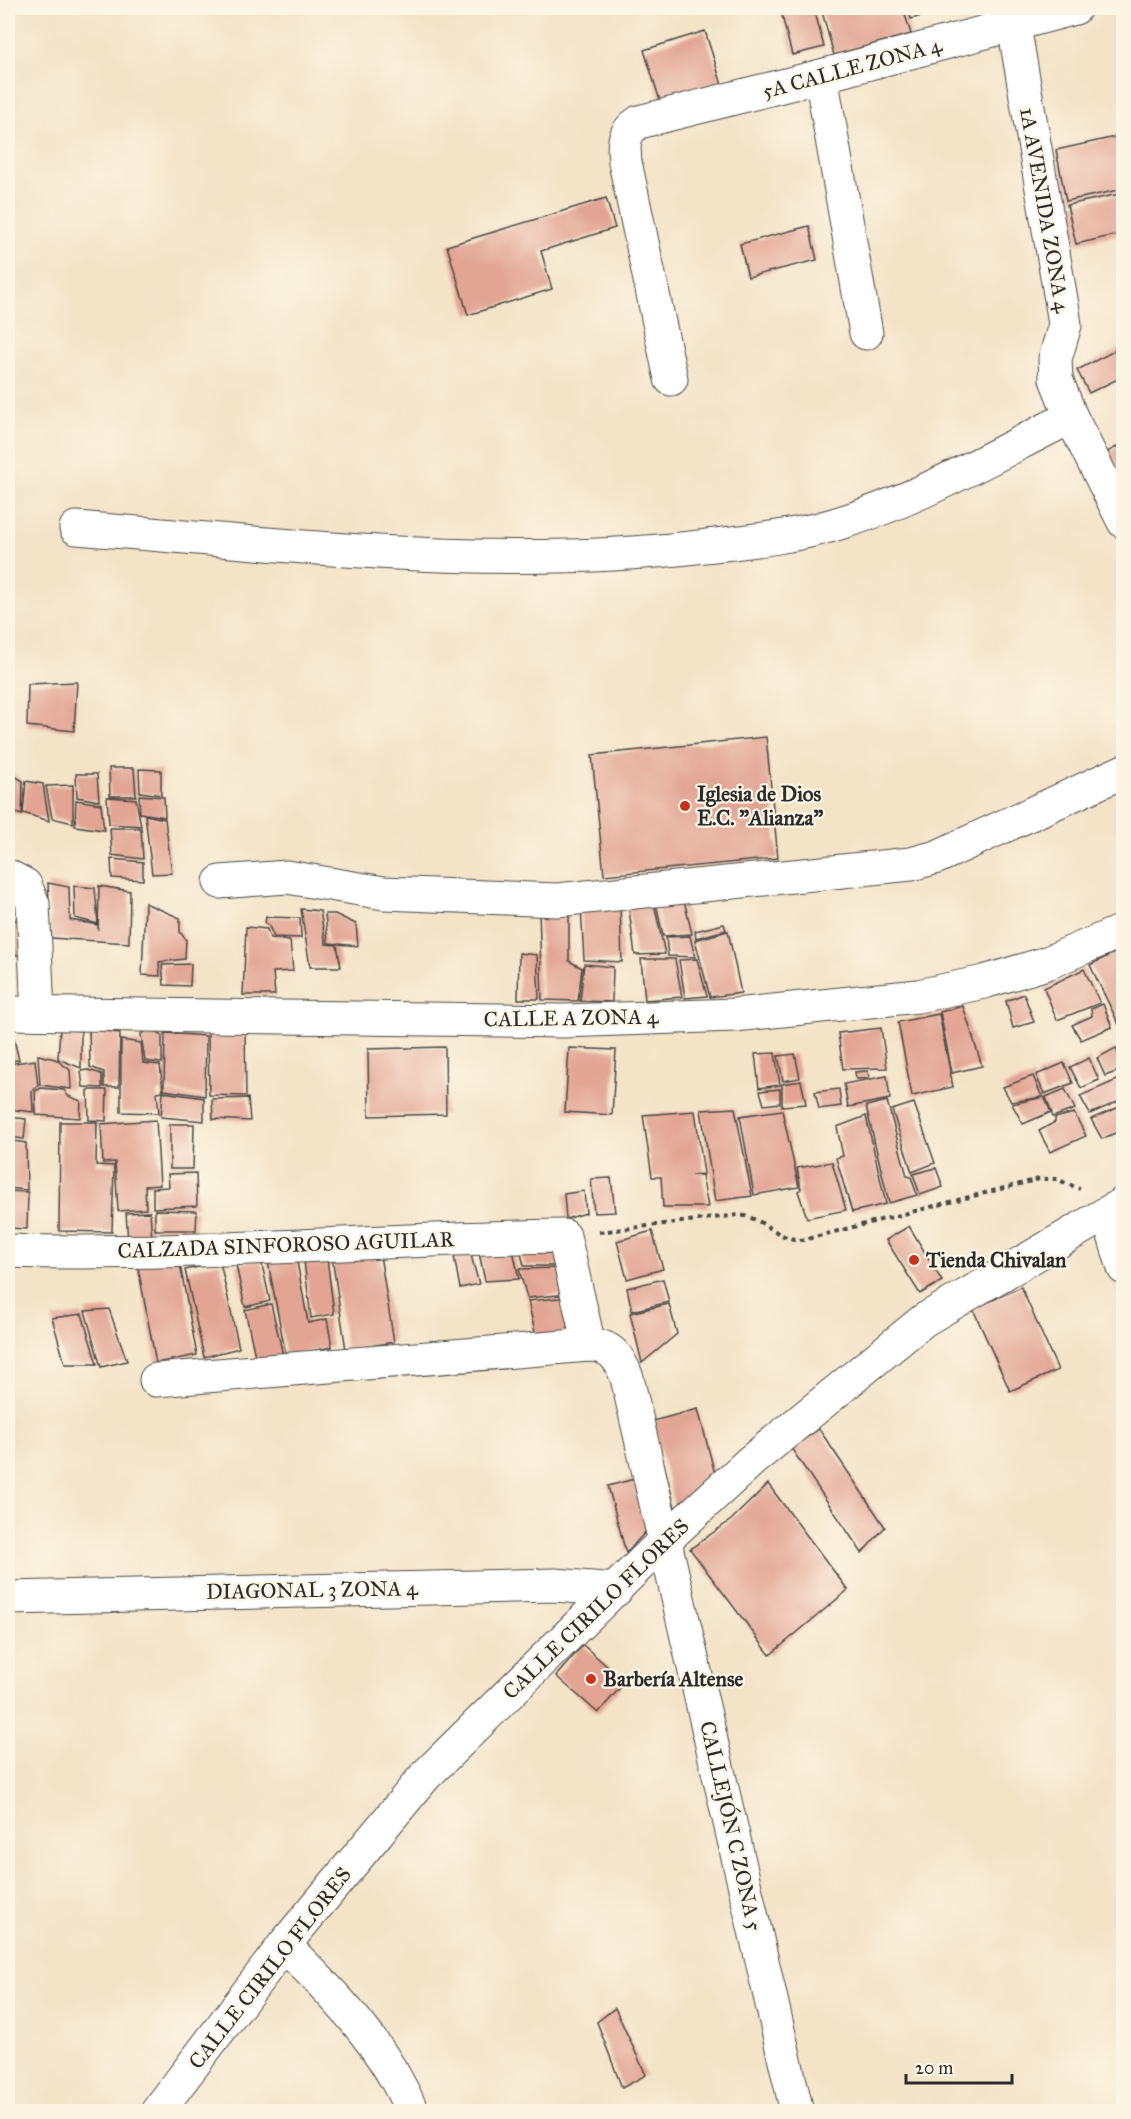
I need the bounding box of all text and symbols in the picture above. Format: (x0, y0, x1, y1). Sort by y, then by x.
street label: 5A CALLE ZONA 4 (760, 31, 946, 104)
street label: 1A AVENIDA ZONA 4 (1014, 105, 1076, 316)
place label: Iglesia de Dios E.C. "Alianza" (697, 781, 823, 831)
marker: Iglesia de Dios E.C. "Alianza" (678, 799, 692, 813)
street label: CALLE A ZONA 4 (483, 1003, 660, 1033)
street label: CALZADA SINFOROSO AGUILAR (117, 1226, 456, 1264)
place label: Tienda Chivalan (925, 1247, 1067, 1273)
marker: Tienda Chivalan (907, 1253, 921, 1267)
street label: CALLE CIRILO FLORES (497, 1513, 695, 1705)
street label: DIAGONAL 3 ZONA 4 (206, 1575, 419, 1605)
place label: Barbería Altense (603, 1666, 744, 1692)
marker: Barbería Altense (584, 1672, 598, 1686)
street label: CALLEJÓN C ZONA 5 (694, 1718, 769, 1934)
street label: CALLE CIRILO FLORES (183, 1862, 357, 2074)
scale bar (906, 2047, 1012, 2085)
text: 20 m (915, 2057, 953, 2079)

